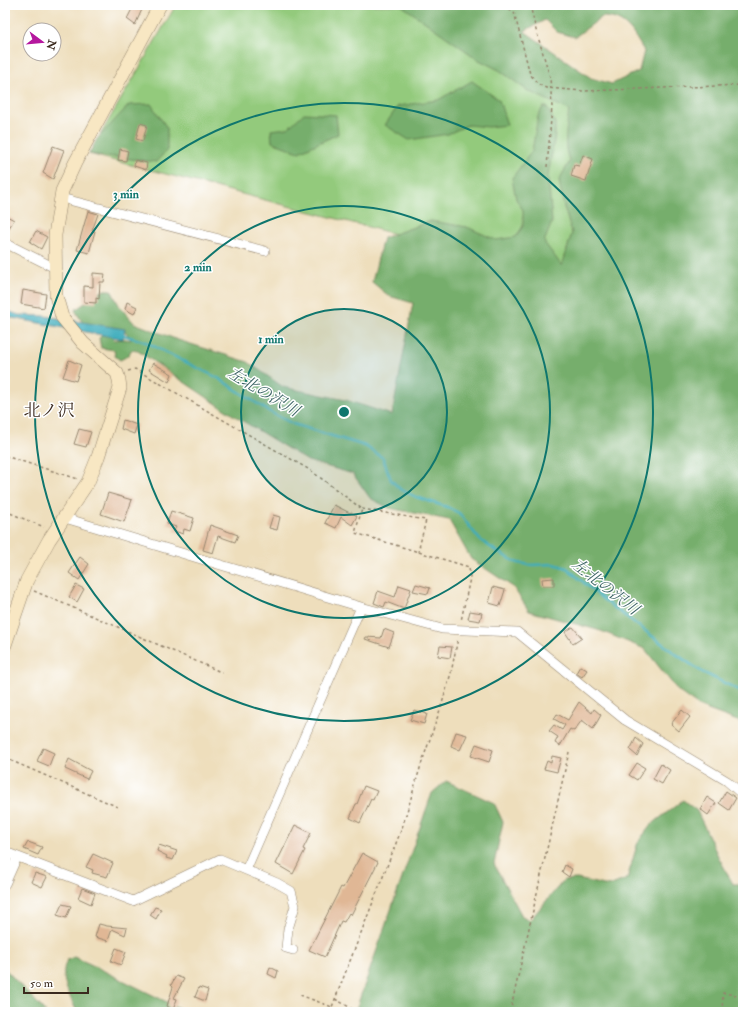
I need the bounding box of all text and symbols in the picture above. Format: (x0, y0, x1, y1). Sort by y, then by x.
north arrow (22, 22, 62, 62)
text: N (43, 37, 59, 52)
text: 3 min (113, 187, 140, 202)
text: 2 min (184, 260, 212, 275)
text: 1 min (258, 332, 285, 347)
water label: 左北の沢川 (224, 363, 305, 422)
district label: 北ノ沢 (24, 400, 75, 421)
centre of rings (337, 405, 351, 419)
water label: 左北の沢川 (568, 554, 645, 621)
scale bar (24, 969, 88, 995)
text: 50 m (30, 976, 54, 991)

